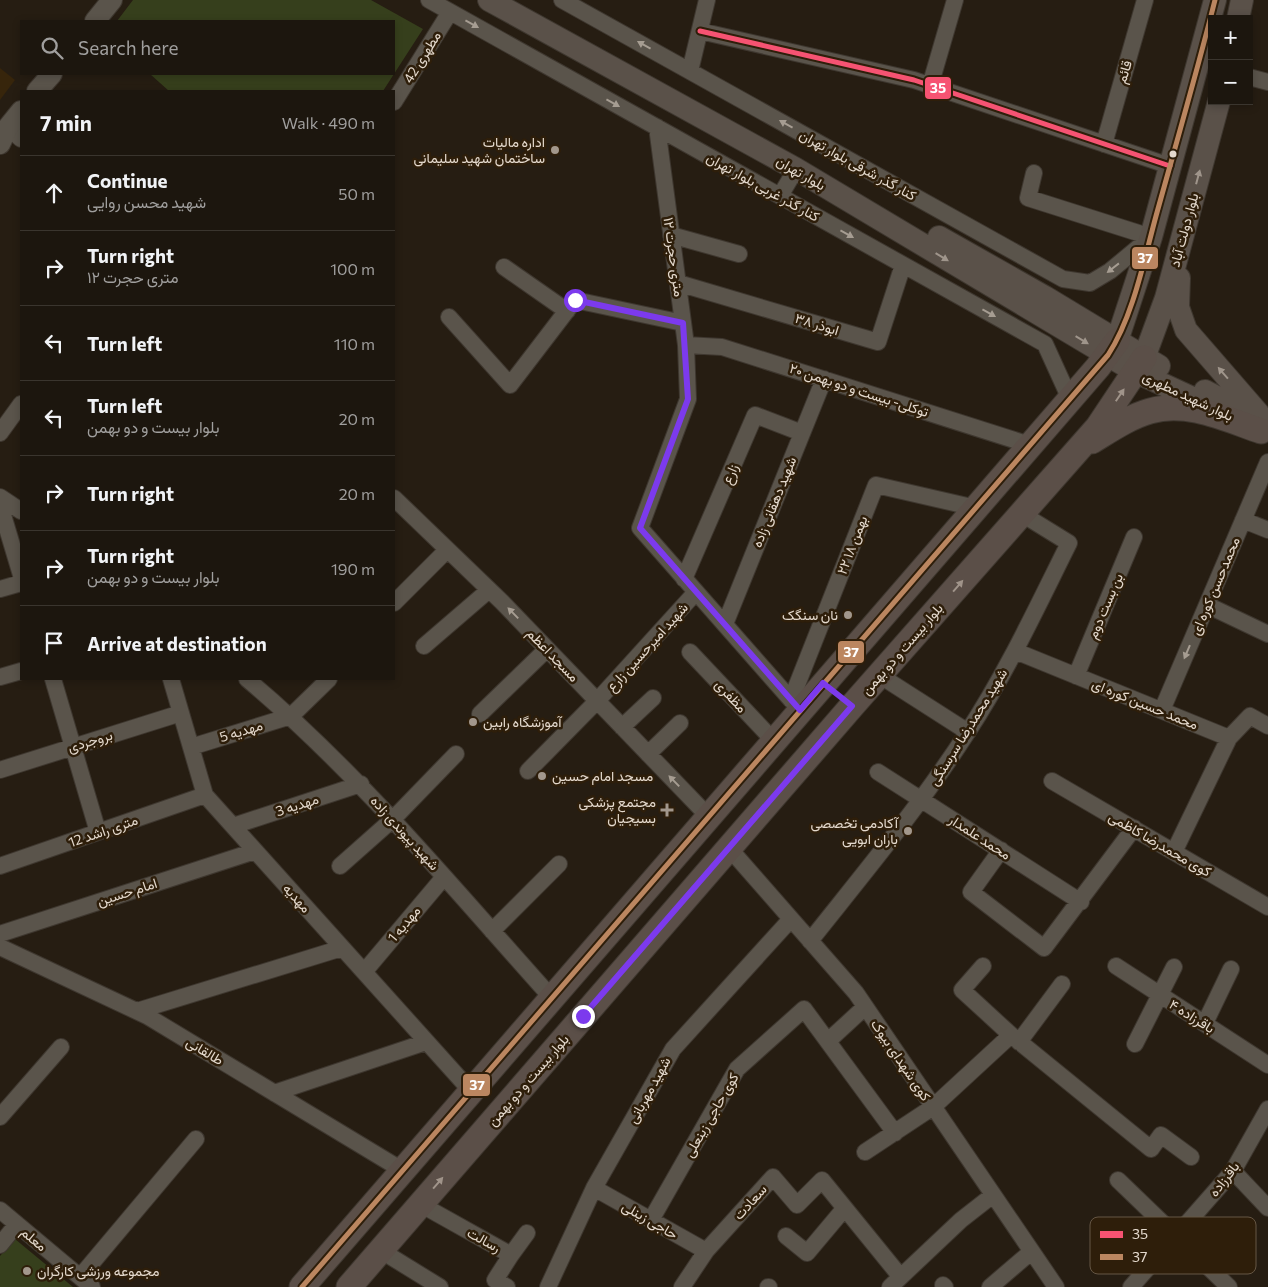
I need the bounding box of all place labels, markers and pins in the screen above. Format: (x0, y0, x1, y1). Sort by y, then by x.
place label: اداره مالیات ساختمان شهید سلیمانی (414, 133, 545, 167)
marker: اداره مالیات ساختمان شهید سلیمانی (549, 144, 561, 156)
unlabelled marker (1168, 149, 1178, 159)
place label: نان سنگک (782, 606, 838, 624)
marker: نان سنگک (842, 609, 854, 621)
place label: آموزشگاه رابین (483, 713, 563, 731)
marker: آموزشگاه رابین (467, 716, 479, 728)
place label: مسجد امام حسین (552, 767, 653, 785)
marker: مسجد امام حسین (536, 770, 548, 782)
place label: مجتمع پزشکی بسیجیان (578, 793, 656, 827)
marker: مجتمع پزشکی بسیجیان (660, 803, 674, 817)
place label: آکادمی تخصصی باران ابویی (810, 814, 900, 848)
marker: آکادمی تخصصی باران ابویی (902, 825, 914, 837)
place label: مجموعه ورزشی کارگران (37, 1262, 160, 1280)
marker: مجموعه ورزشی کارگران (21, 1265, 33, 1277)

